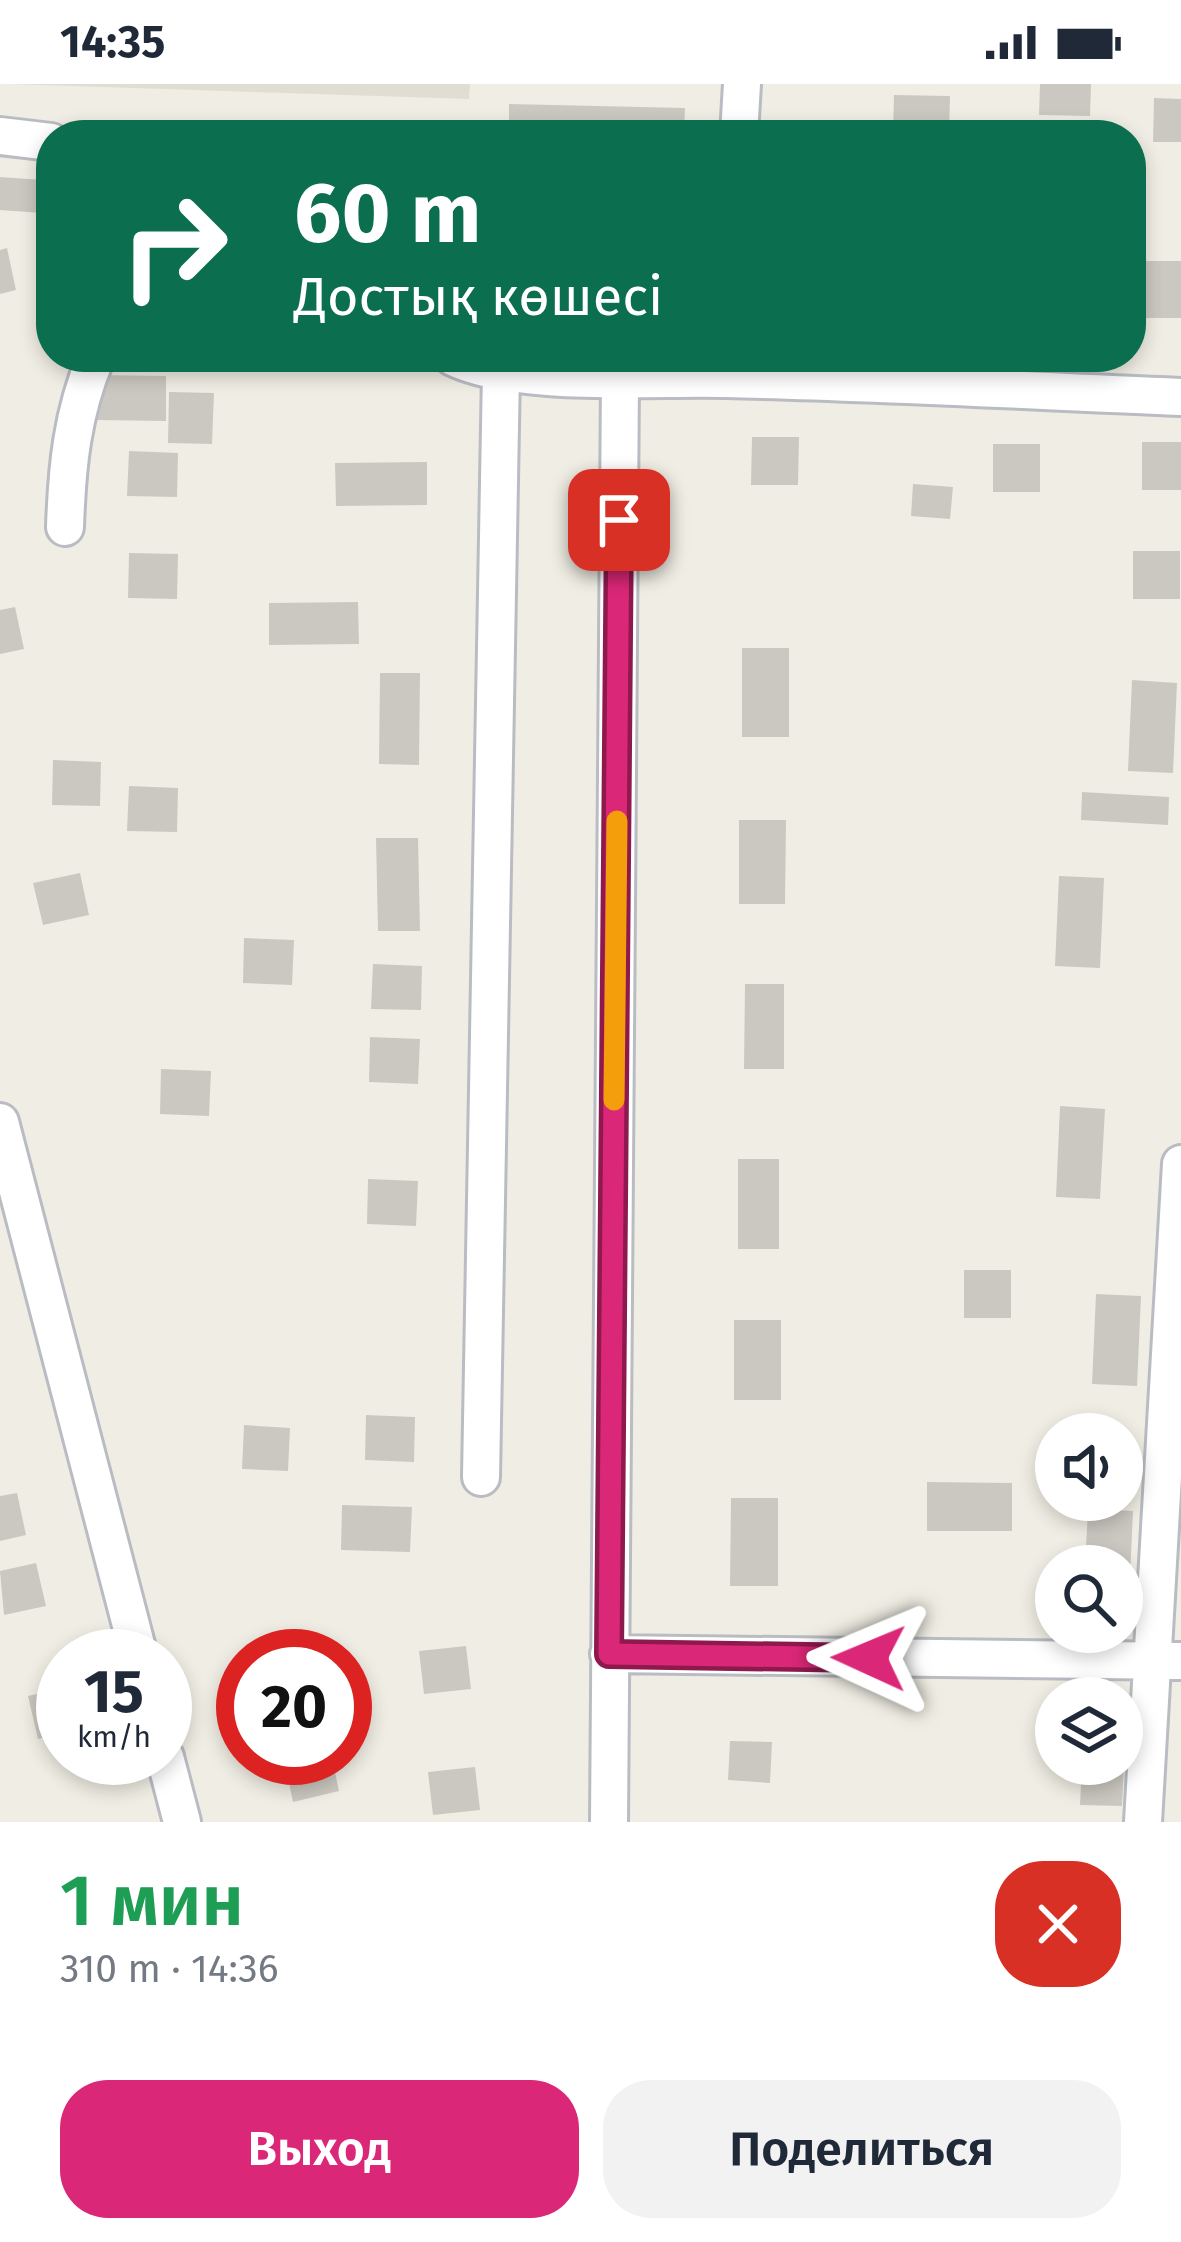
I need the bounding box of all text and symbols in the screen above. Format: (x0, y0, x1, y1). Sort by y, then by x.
text: 14:35 (60, 15, 165, 69)
text: 60 m (294, 163, 481, 264)
icon: right (96, 168, 252, 324)
text: Достық көшесі (294, 265, 663, 329)
pin (568, 469, 670, 571)
icon: arrive (586, 487, 652, 553)
map controls (1035, 1413, 1143, 1785)
button: sound (1035, 1413, 1143, 1521)
button: search (1035, 1545, 1143, 1653)
position arrow (806, 1595, 932, 1721)
speed limit sign: 20 (216, 1629, 372, 1785)
text: 15 (84, 1656, 144, 1728)
button: layers (1035, 1677, 1143, 1785)
text: km/h (77, 1719, 151, 1755)
text: 1 мин (60, 1858, 244, 1944)
button: close (995, 1861, 1121, 1987)
text: 310 m · 14:36 (60, 1946, 279, 1992)
button: Выход (60, 2080, 579, 2218)
button: Поделиться (603, 2080, 1121, 2218)

